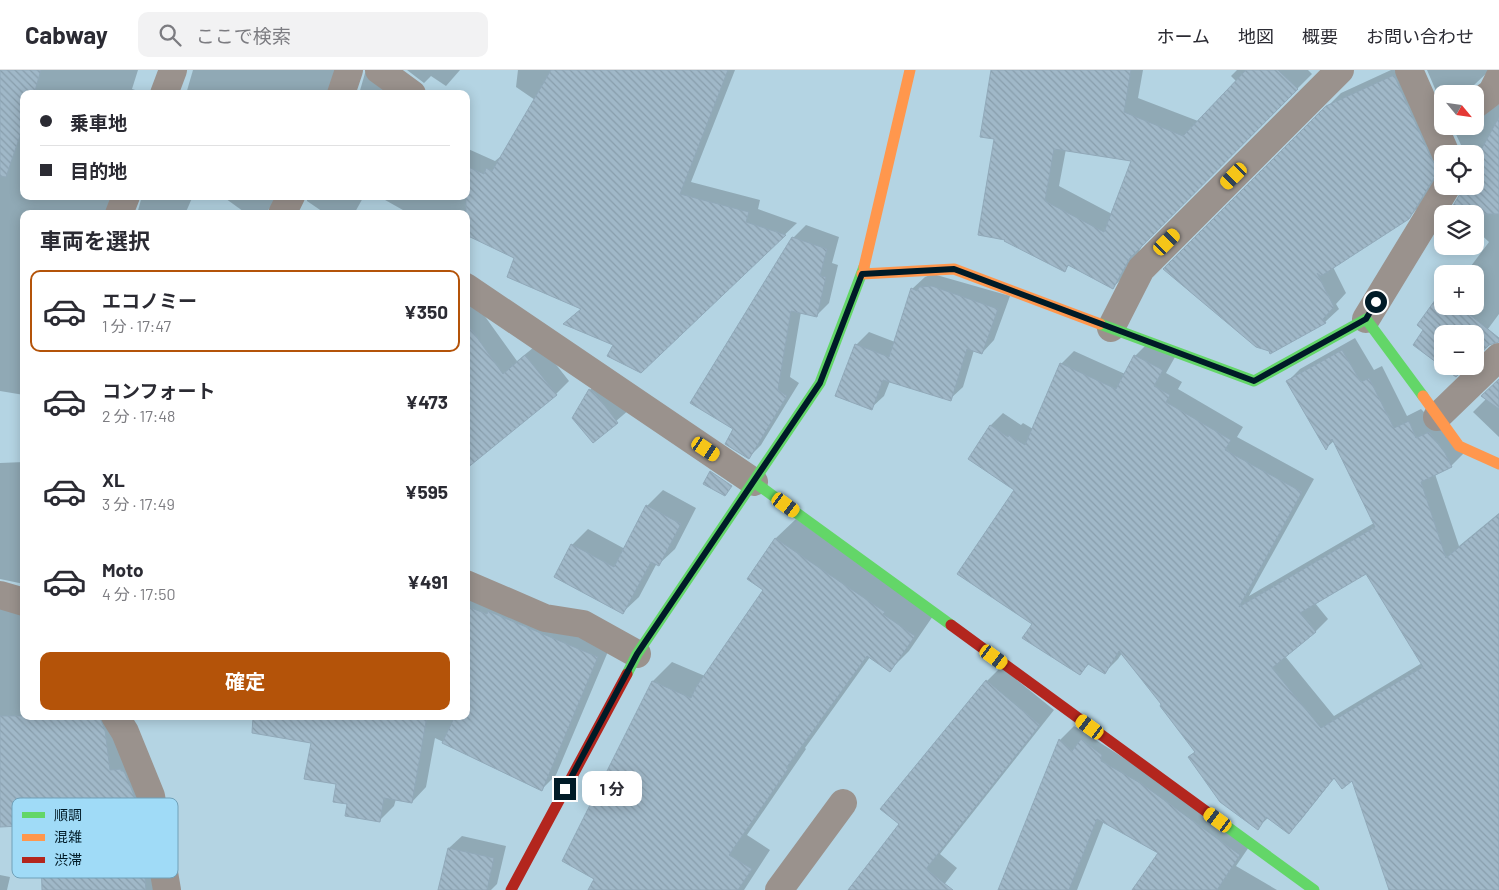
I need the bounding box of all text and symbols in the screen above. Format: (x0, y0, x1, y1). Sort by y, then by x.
search box (138, 12, 488, 57)
text: Cabway (25, 20, 108, 49)
icon: search (156, 21, 184, 49)
text: ここで検索 (196, 24, 291, 47)
text: ホーム (1157, 25, 1210, 47)
text: 地図 (1238, 25, 1274, 47)
text: 概要 (1302, 25, 1338, 47)
text: お問い合わせ (1366, 25, 1474, 47)
north arrow (1434, 85, 1484, 135)
map controls (1434, 85, 1484, 375)
text: 乗車地 (70, 111, 127, 134)
button: locate (1434, 145, 1484, 195)
text: 目的地 (70, 159, 127, 182)
car (1218, 160, 1249, 192)
button: layers (1434, 205, 1484, 255)
car (1151, 226, 1182, 258)
text: 車両を選択 (40, 227, 150, 253)
button: + (1434, 265, 1484, 315)
icon: car (42, 289, 87, 334)
text: エコノミー (102, 289, 197, 312)
route start (1365, 291, 1387, 313)
text: ¥350 (404, 300, 448, 323)
text: 1 分 · 17:47 (102, 316, 171, 335)
button: − (1434, 325, 1484, 375)
icon: car (42, 379, 87, 424)
text: コンフォート (102, 379, 215, 402)
text: ¥473 (405, 390, 448, 413)
text: 2 分 · 17:48 (102, 406, 175, 425)
car (689, 434, 722, 464)
text: XL (102, 468, 125, 491)
icon: car (42, 469, 87, 514)
text: ¥595 (404, 480, 448, 503)
car (769, 490, 802, 520)
text: 3 分 · 17:49 (102, 494, 175, 513)
text: Moto (102, 558, 144, 581)
icon: car (42, 559, 87, 604)
text: ¥491 (407, 570, 448, 593)
text: 4 分 · 17:50 (102, 584, 176, 603)
car (977, 642, 1010, 672)
button: 確定 (40, 652, 450, 710)
car (1073, 712, 1106, 742)
callout: 1 分 (582, 772, 642, 806)
route end (554, 778, 576, 800)
text: 1 分 (600, 779, 624, 798)
legend (12, 798, 178, 878)
car (1201, 805, 1234, 835)
text: 順調 (54, 806, 82, 823)
text: 混雑 (54, 828, 82, 845)
text: 渋滞 (54, 851, 82, 868)

